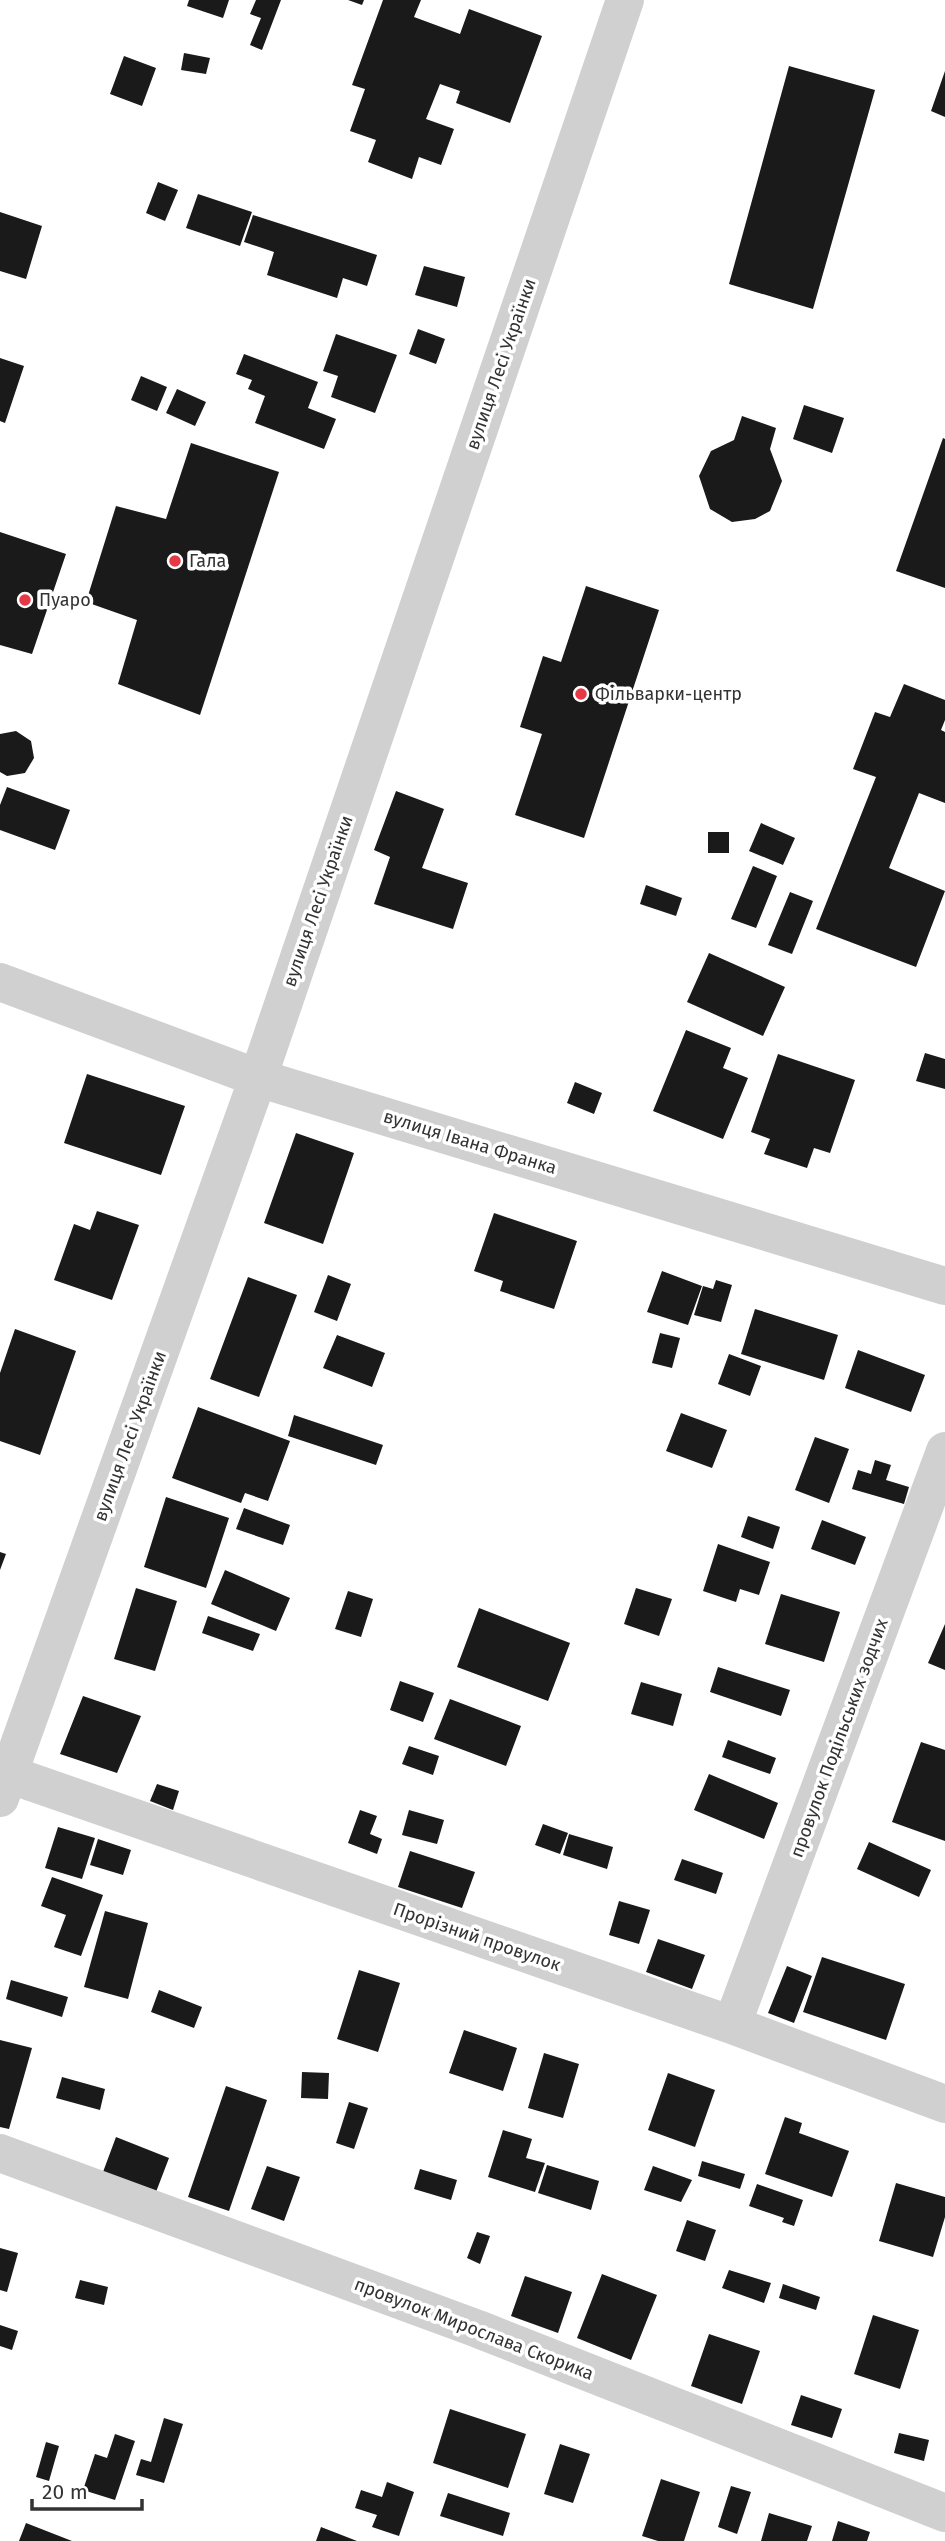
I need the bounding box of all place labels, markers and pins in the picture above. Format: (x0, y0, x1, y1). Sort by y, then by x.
place label: Гала (189, 550, 226, 572)
marker: Гала (167, 553, 183, 569)
place label: Пуаро (39, 589, 91, 611)
marker: Пуаро (17, 592, 33, 608)
place label: Фільварки-центр (595, 683, 742, 705)
marker: Фільварки-центр (573, 686, 589, 702)

